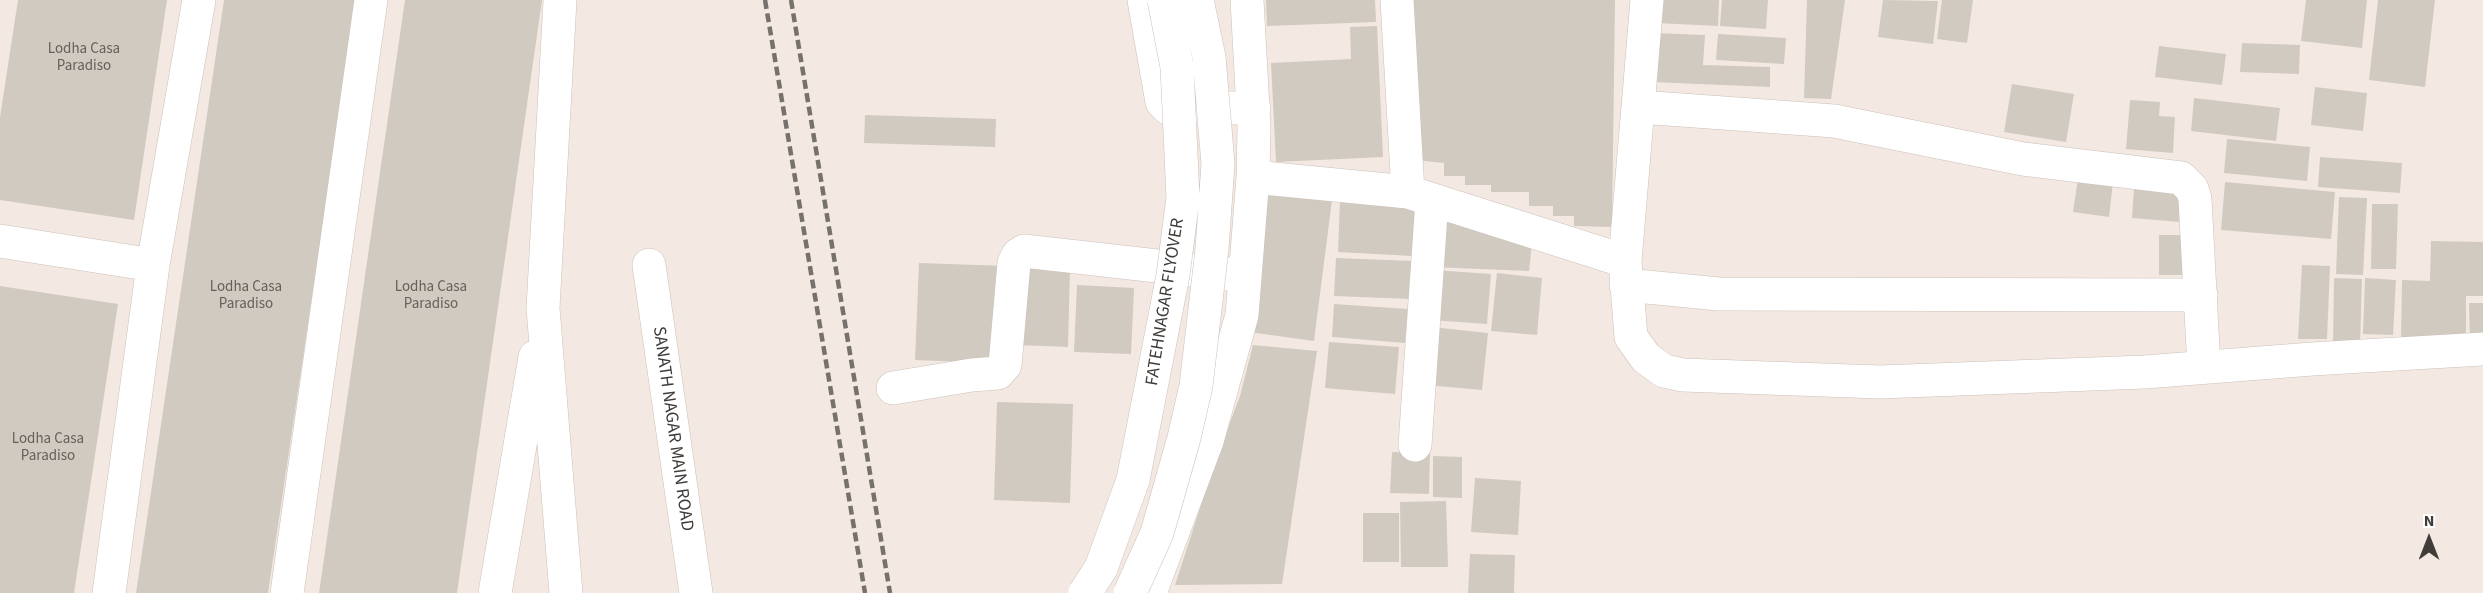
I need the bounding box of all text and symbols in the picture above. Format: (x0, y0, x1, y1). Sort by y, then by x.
house number: Lodha Casa Paradiso (48, 41, 120, 76)
street label: FATEHNAGAR FLYOVER (1142, 217, 1190, 387)
house number: Lodha Casa Paradiso (210, 279, 282, 314)
house number: Lodha Casa Paradiso (395, 279, 467, 314)
street label: SANATH NAGAR MAIN ROAD (647, 325, 697, 533)
house number: Lodha Casa Paradiso (12, 431, 84, 466)
north arrow (2399, 509, 2459, 569)
text: N (2424, 510, 2434, 532)

